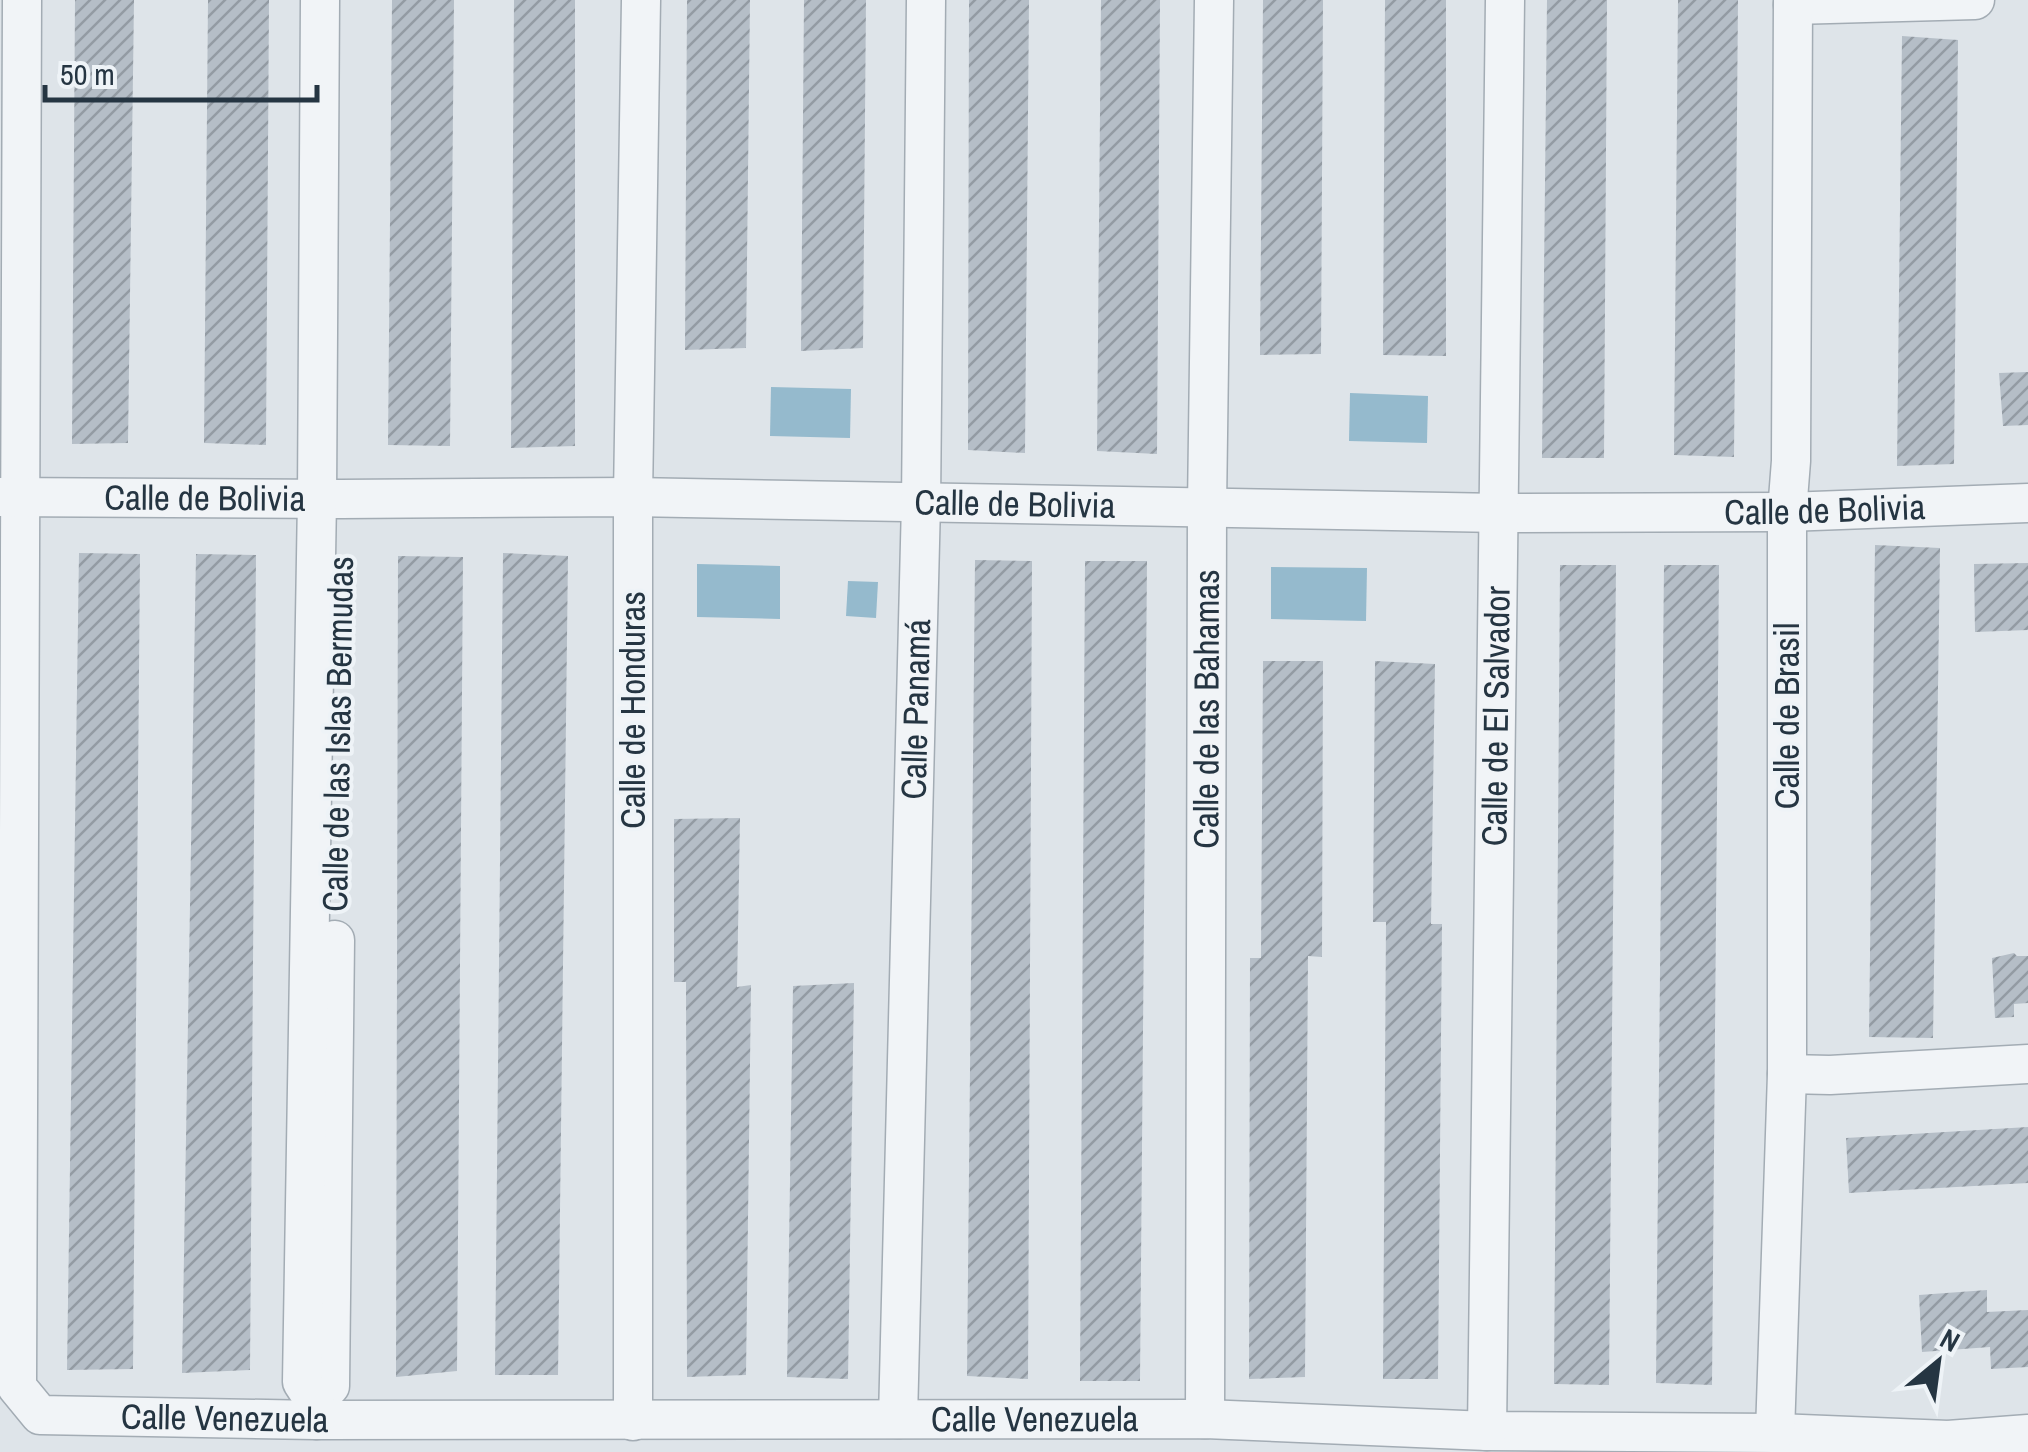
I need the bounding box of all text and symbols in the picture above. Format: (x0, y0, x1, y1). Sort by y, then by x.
scale bar (45, 40, 318, 102)
text: 50 m (60, 54, 115, 94)
street label: Calle de Bolivia (104, 474, 306, 522)
street label: Calle de Bolivia (914, 478, 1116, 529)
street label: Calle de Bolivia (1724, 483, 1926, 535)
street label: Calle de las Islas Bermudas (311, 556, 364, 912)
street label: Calle de las Bahamas (1182, 569, 1230, 849)
street label: Calle de El Salvador (1470, 585, 1521, 846)
street label: Calle de Honduras (609, 591, 656, 829)
street label: Calle Panamá (890, 618, 941, 800)
street label: Calle de Brasil (1763, 623, 1810, 809)
north arrow (1888, 1312, 1988, 1412)
text: N (1934, 1319, 1967, 1361)
street label: Calle Venezuela (121, 1392, 329, 1443)
street label: Calle Venezuela (931, 1395, 1139, 1442)

